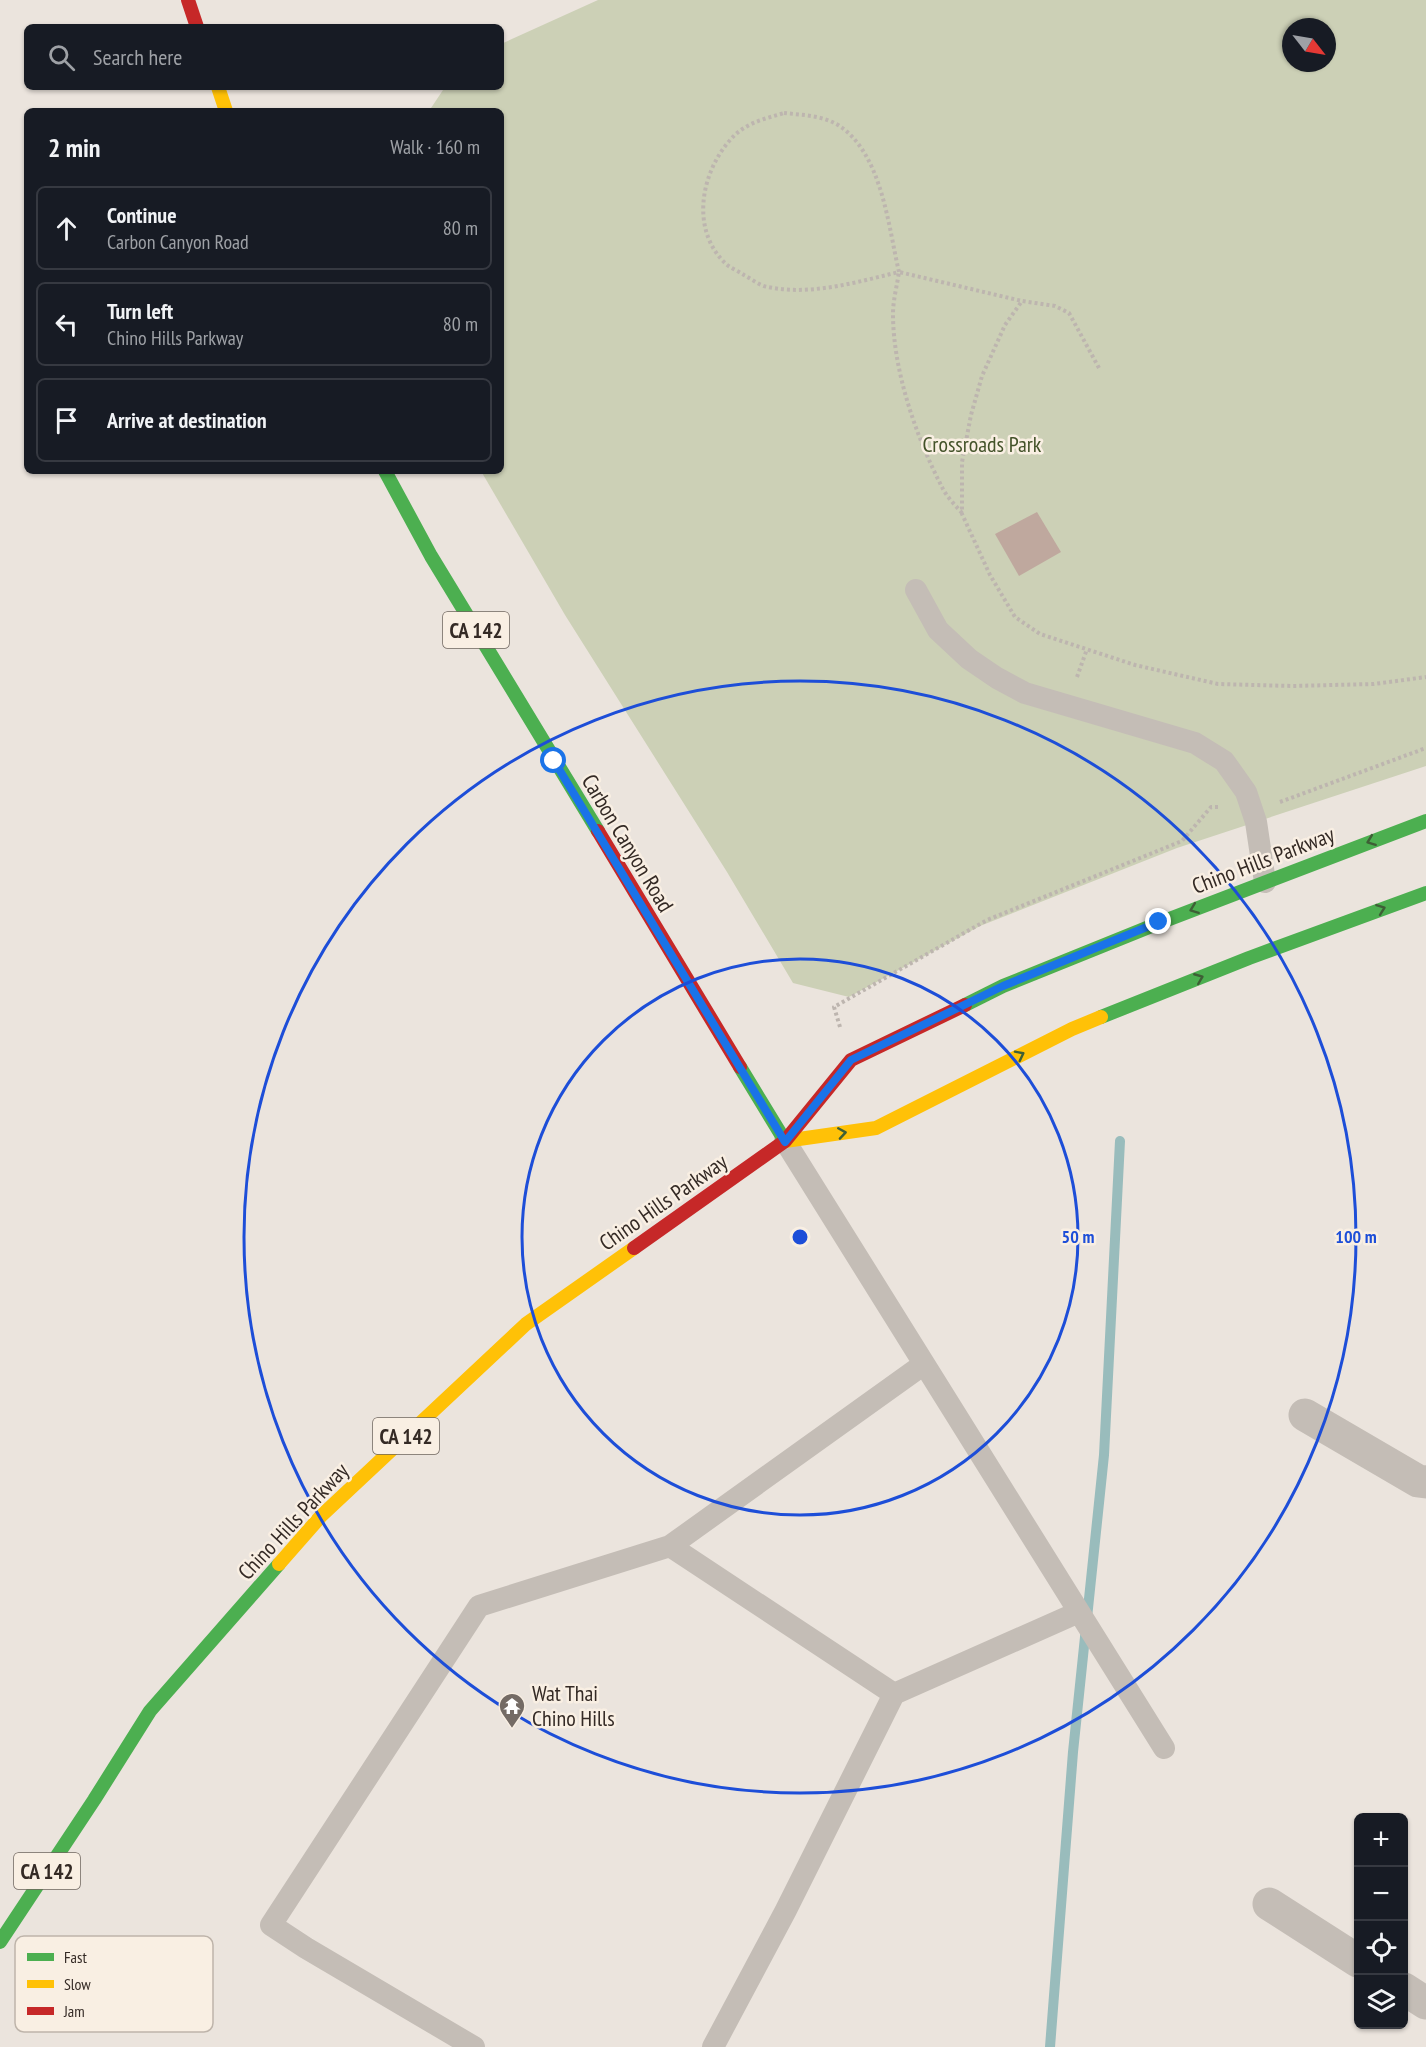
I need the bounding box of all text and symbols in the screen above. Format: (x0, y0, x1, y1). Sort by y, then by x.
north arrow (1282, 18, 1336, 72)
search box (24, 24, 504, 90)
icon: search (45, 41, 78, 74)
text: Search here (93, 43, 182, 71)
text: 2 min (48, 131, 101, 164)
text: Walk · 160 m (390, 134, 480, 160)
text: Continue (107, 201, 177, 229)
icon: ahead (50, 212, 83, 245)
text: 80 m (443, 215, 478, 241)
text: Carbon Canyon Road (107, 229, 249, 255)
text: Turn left (107, 297, 173, 325)
icon: left (50, 308, 83, 341)
text: 80 m (443, 311, 478, 337)
text: Chino Hills Parkway (107, 325, 243, 351)
icon: arrive (50, 404, 83, 437)
text: Arrive at destination (107, 406, 267, 434)
park label: Crossroads Park (923, 430, 1042, 458)
road number: CA 142 (443, 612, 509, 648)
route start (540, 747, 566, 773)
street label: Carbon Canyon Road (576, 769, 680, 917)
street label: Chino Hills Parkway (1188, 820, 1339, 900)
one-way arrow (1366, 834, 1377, 847)
one-way arrow (1189, 902, 1200, 914)
one-way arrow (1375, 904, 1386, 917)
route end (1145, 908, 1171, 934)
one-way arrow (1193, 973, 1204, 985)
one-way arrow (1014, 1051, 1025, 1063)
one-way arrow (838, 1127, 847, 1139)
street label: Chino Hills Parkway (594, 1147, 733, 1256)
text: 50 m (1062, 1225, 1094, 1248)
text: 100 m (1335, 1225, 1377, 1248)
centre of rings (790, 1227, 810, 1247)
road number: CA 142 (373, 1418, 439, 1454)
street label: Chino Hills Parkway (232, 1456, 355, 1585)
place label: Wat Thai Chino Hills (532, 1679, 615, 1732)
temple icon: Wat Thai Chino Hills (497, 1691, 527, 1729)
map controls (1354, 1813, 1408, 2029)
button: + (1354, 1813, 1408, 1867)
road number: CA 142 (14, 1853, 80, 1889)
button: − (1354, 1867, 1408, 1921)
button: locate (1354, 1921, 1408, 1975)
legend (15, 1936, 213, 2032)
text: Fast (64, 1947, 87, 1967)
text: Slow (64, 1974, 91, 1994)
button: layers (1354, 1975, 1408, 2029)
text: Jam (63, 2001, 85, 2021)

